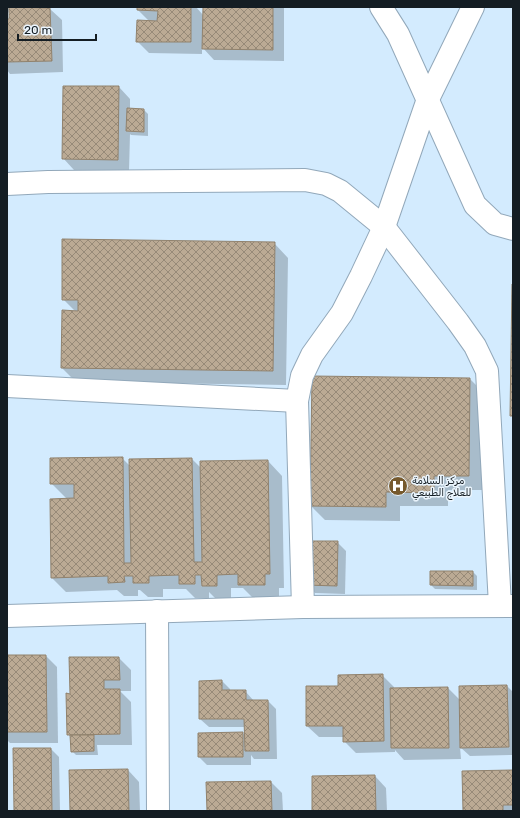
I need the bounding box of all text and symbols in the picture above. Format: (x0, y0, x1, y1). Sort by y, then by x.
scale bar (18, 16, 96, 42)
text: 20 m (24, 23, 52, 37)
hospital icon: مركز السلامة للعلاج الطبيعي (387, 475, 409, 497)
place label: مركز السلامة للعلاج الطبيعي (412, 475, 471, 501)

